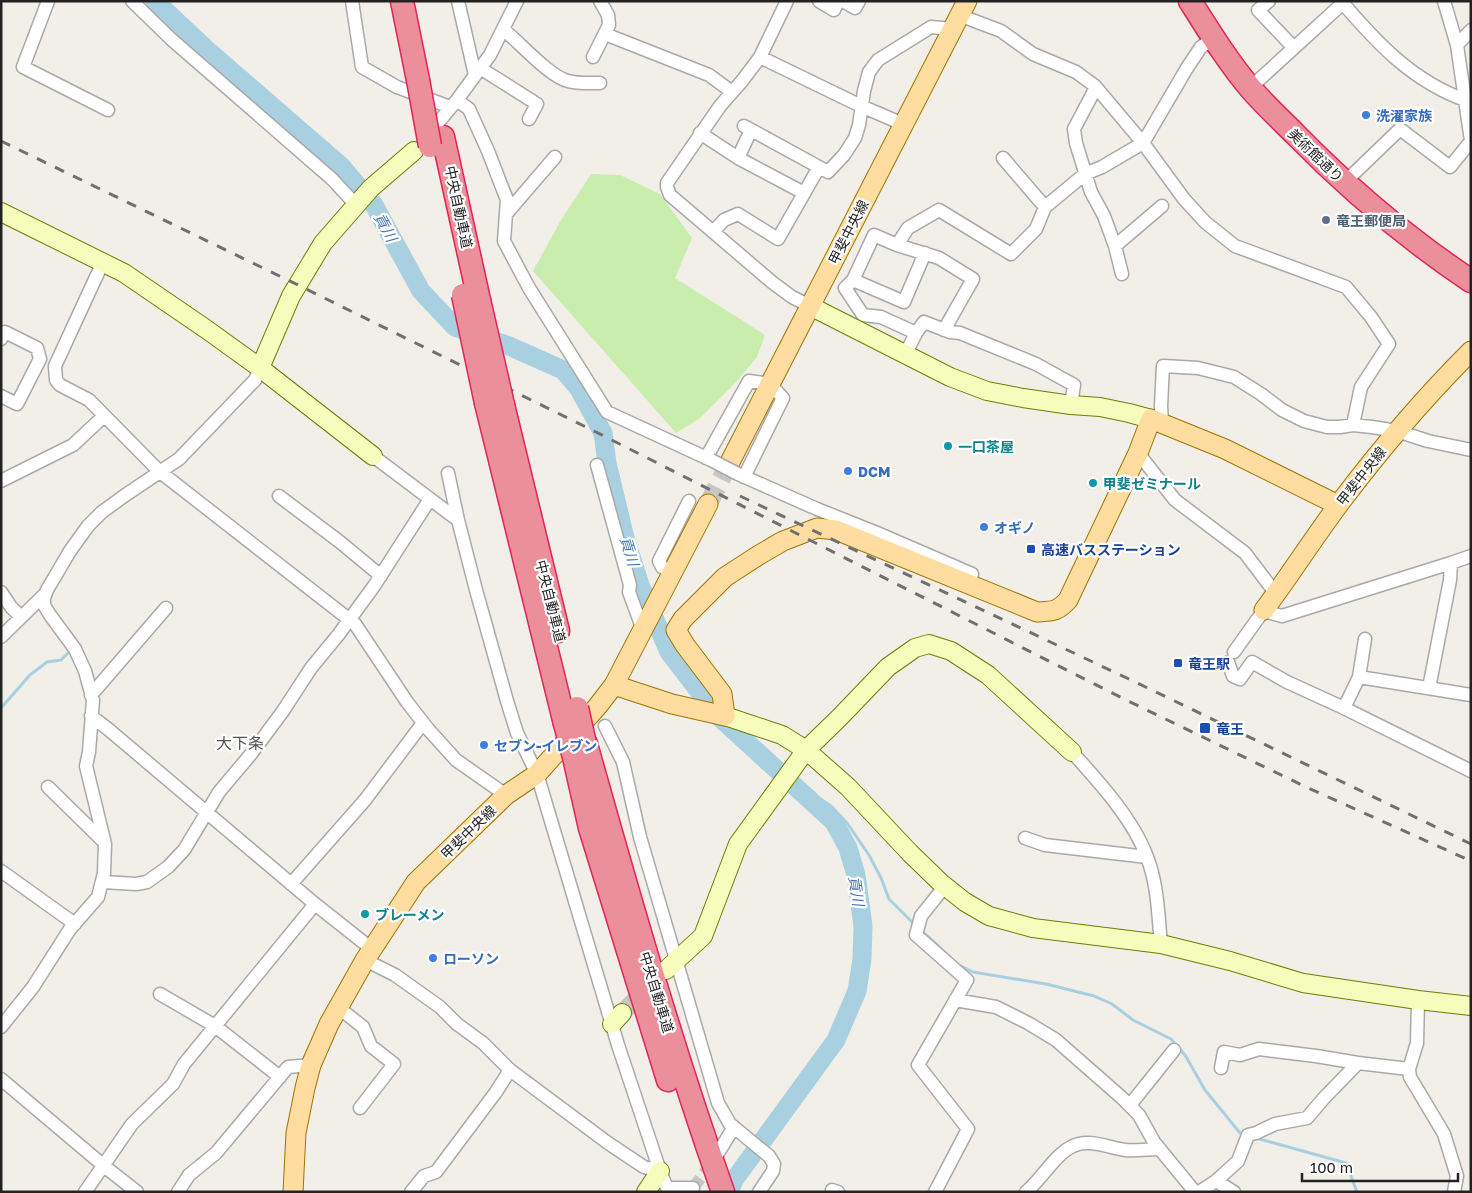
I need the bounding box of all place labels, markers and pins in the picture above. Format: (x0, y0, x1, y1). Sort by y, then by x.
place label: 洗濯家族 (1376, 107, 1433, 124)
marker: 洗濯家族 (1360, 109, 1372, 121)
place label: 竜王郵便局 (1336, 212, 1406, 229)
marker: 竜王郵便局 (1320, 214, 1332, 226)
place label: 一口茶屋 (958, 438, 1014, 455)
marker: 一口茶屋 (942, 440, 954, 452)
place label: DCM (858, 463, 890, 480)
marker: DCM (842, 465, 854, 477)
place label: 甲斐ゼミナール (1103, 475, 1201, 492)
marker: 甲斐ゼミナール (1087, 477, 1099, 489)
place label: オギノ (994, 519, 1035, 536)
marker: オギノ (978, 521, 990, 533)
place label: 高速バスステーション (1041, 541, 1181, 558)
marker: 高速バスステーション (1025, 543, 1037, 555)
place label: 竜王駅 (1188, 655, 1230, 672)
marker: 竜王駅 (1172, 657, 1184, 669)
place label: 竜王 (1216, 720, 1244, 737)
marker: 竜王 (1198, 721, 1212, 735)
place label: セブン-イレブン (494, 737, 597, 754)
marker: セブン-イレブン (478, 739, 490, 751)
place label: ブレーメン (375, 906, 444, 923)
marker: ブレーメン (359, 908, 371, 920)
place label: ローソン (443, 950, 499, 967)
marker: ローソン (427, 952, 439, 964)

